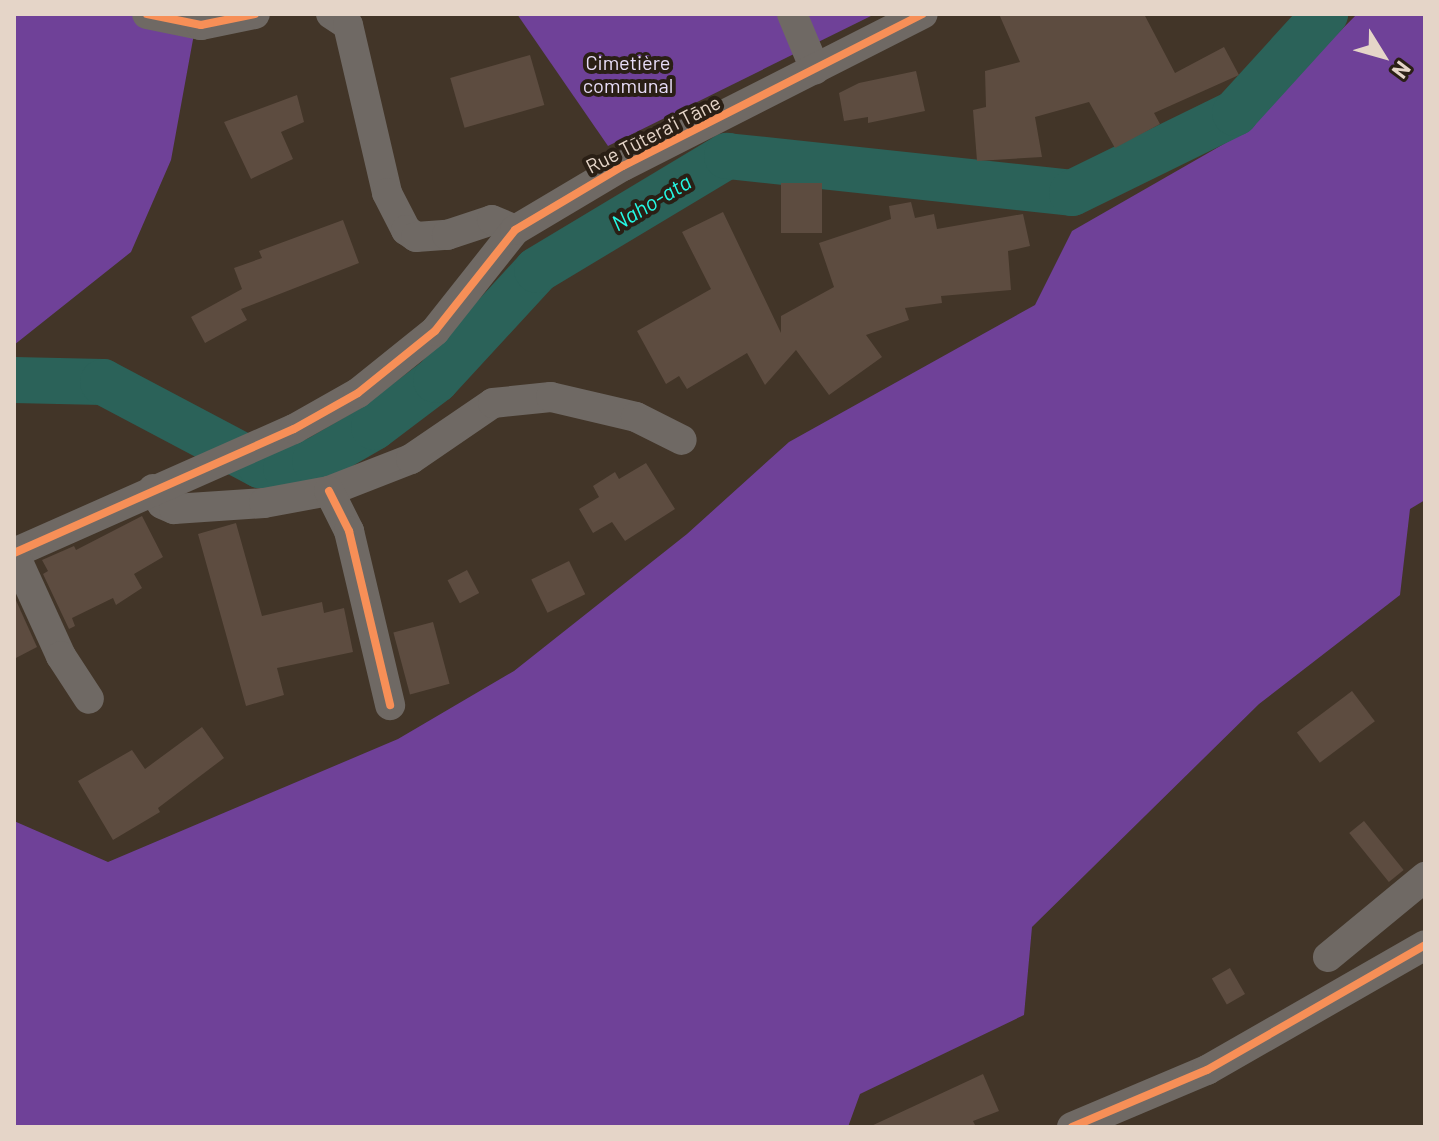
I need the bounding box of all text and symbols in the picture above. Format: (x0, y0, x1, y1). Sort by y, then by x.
north arrow (1343, 16, 1423, 96)
park label: Cimetière communal (583, 50, 673, 97)
text: N (1387, 57, 1417, 84)
street label: Rue Tūtera'i Tāne (582, 90, 724, 178)
water label: Naho-ata (606, 168, 696, 236)

